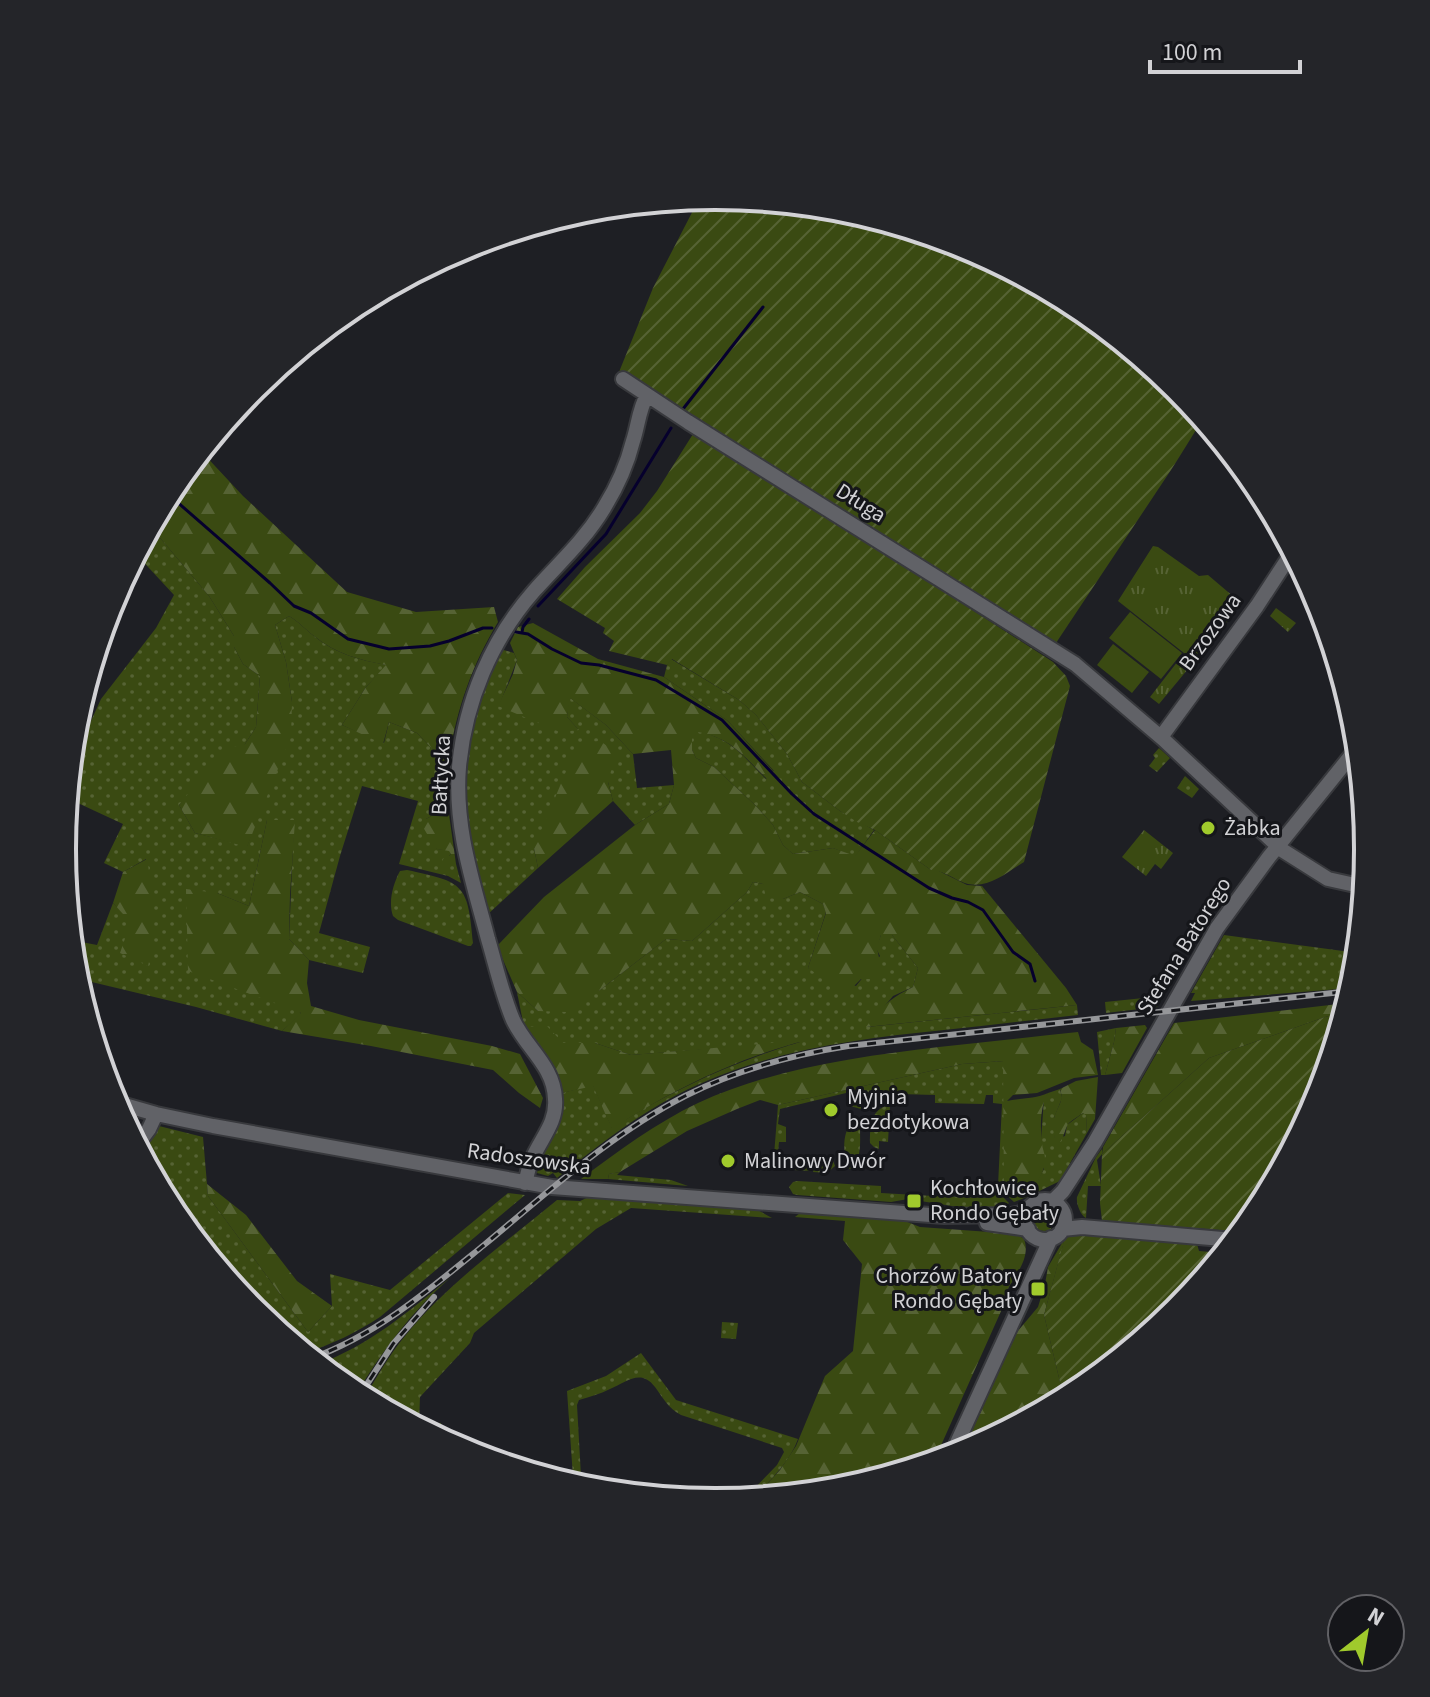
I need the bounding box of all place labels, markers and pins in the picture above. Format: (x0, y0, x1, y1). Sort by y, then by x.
place label: Żabka (1224, 812, 1281, 844)
marker: Żabka (1199, 819, 1217, 837)
place label: Myjnia bezdotykowa (847, 1081, 970, 1138)
marker: Myjnia bezdotykowa (822, 1101, 840, 1119)
place label: Malinowy Dwór (744, 1145, 886, 1177)
marker: Malinowy Dwór (719, 1152, 737, 1170)
place label: Kochłowice Rondo Gębały (930, 1172, 1060, 1229)
marker: Kochłowice Rondo Gębały (905, 1192, 923, 1210)
place label: Chorzów Batory Rondo Gębały (876, 1260, 1023, 1317)
marker: Chorzów Batory Rondo Gębały (1029, 1280, 1047, 1298)

